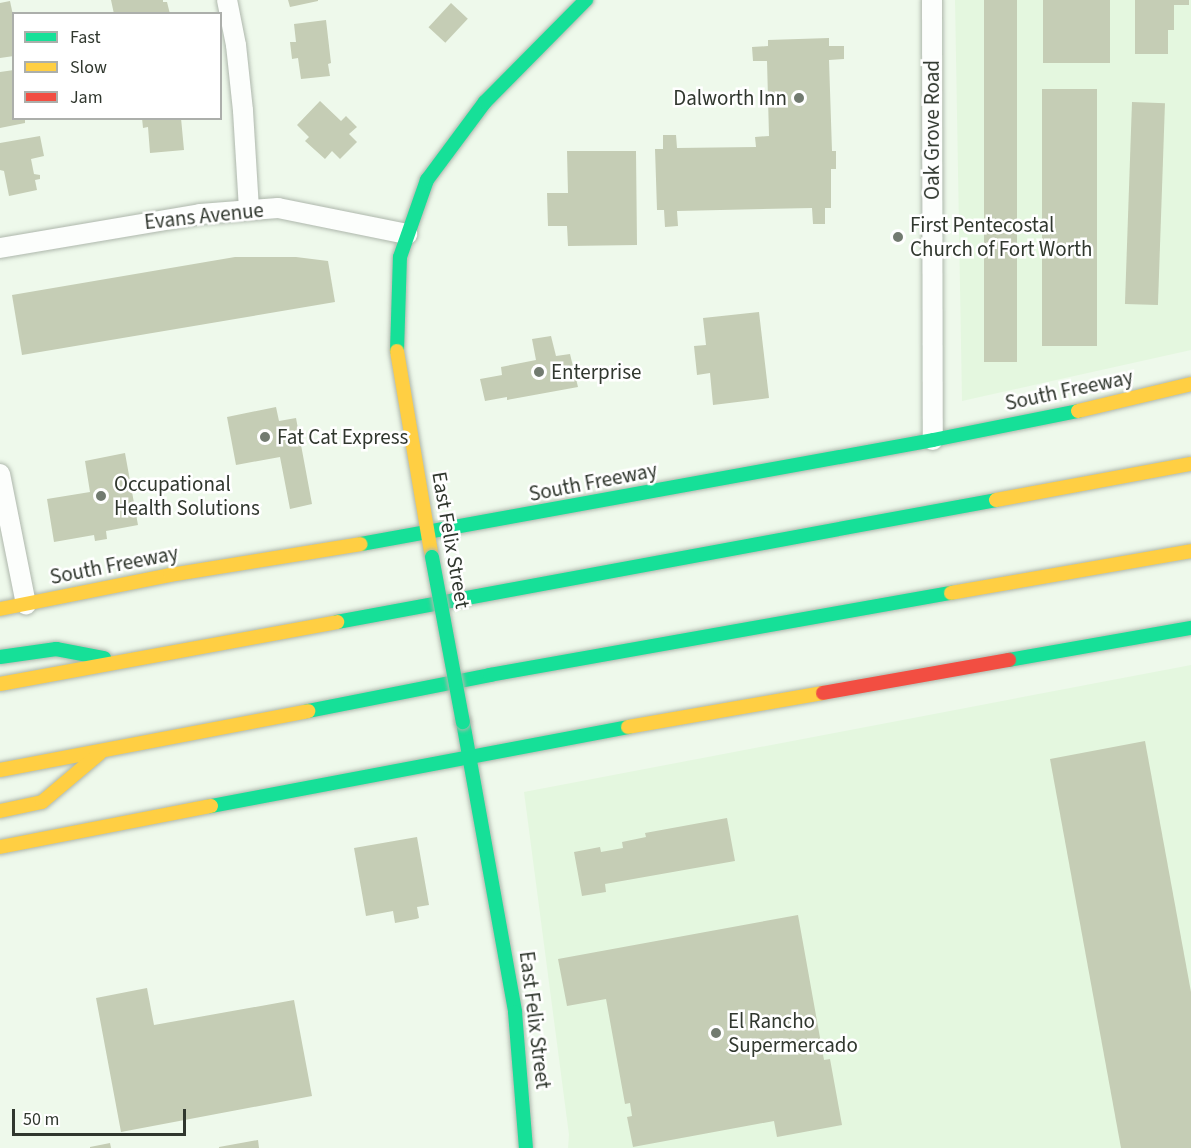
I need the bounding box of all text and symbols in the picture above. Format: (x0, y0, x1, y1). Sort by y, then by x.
legend (12, 12, 222, 120)
text: Fast (70, 25, 101, 50)
text: Slow (70, 55, 107, 80)
street label: Oak Grove Road (919, 60, 945, 200)
text: Jam (70, 85, 103, 110)
place label: Dalworth Inn (673, 85, 787, 111)
marker: Dalworth Inn (792, 91, 806, 105)
street label: Evans Avenue (143, 197, 265, 235)
place label: First Pentecostal Church of Fort Worth (910, 212, 1093, 262)
marker: First Pentecostal Church of Fort Worth (891, 230, 905, 244)
place label: Enterprise (551, 359, 641, 385)
street label: South Freeway (1003, 364, 1135, 416)
marker: Enterprise (532, 365, 546, 379)
place label: Fat Cat Express (277, 424, 408, 450)
marker: Fat Cat Express (258, 430, 272, 444)
street label: South Freeway (527, 457, 659, 507)
street label: East Felix Street (427, 470, 475, 610)
place label: Occupational Health Solutions (114, 471, 260, 521)
marker: Occupational Health Solutions (92, 487, 110, 505)
street label: South Freeway (48, 540, 180, 590)
street label: East Felix Street (514, 950, 556, 1090)
place label: El Rancho Supermercado (728, 1008, 858, 1058)
marker: El Rancho Supermercado (709, 1026, 723, 1040)
scale bar (15, 1097, 189, 1135)
text: 50 m (23, 1107, 59, 1132)

